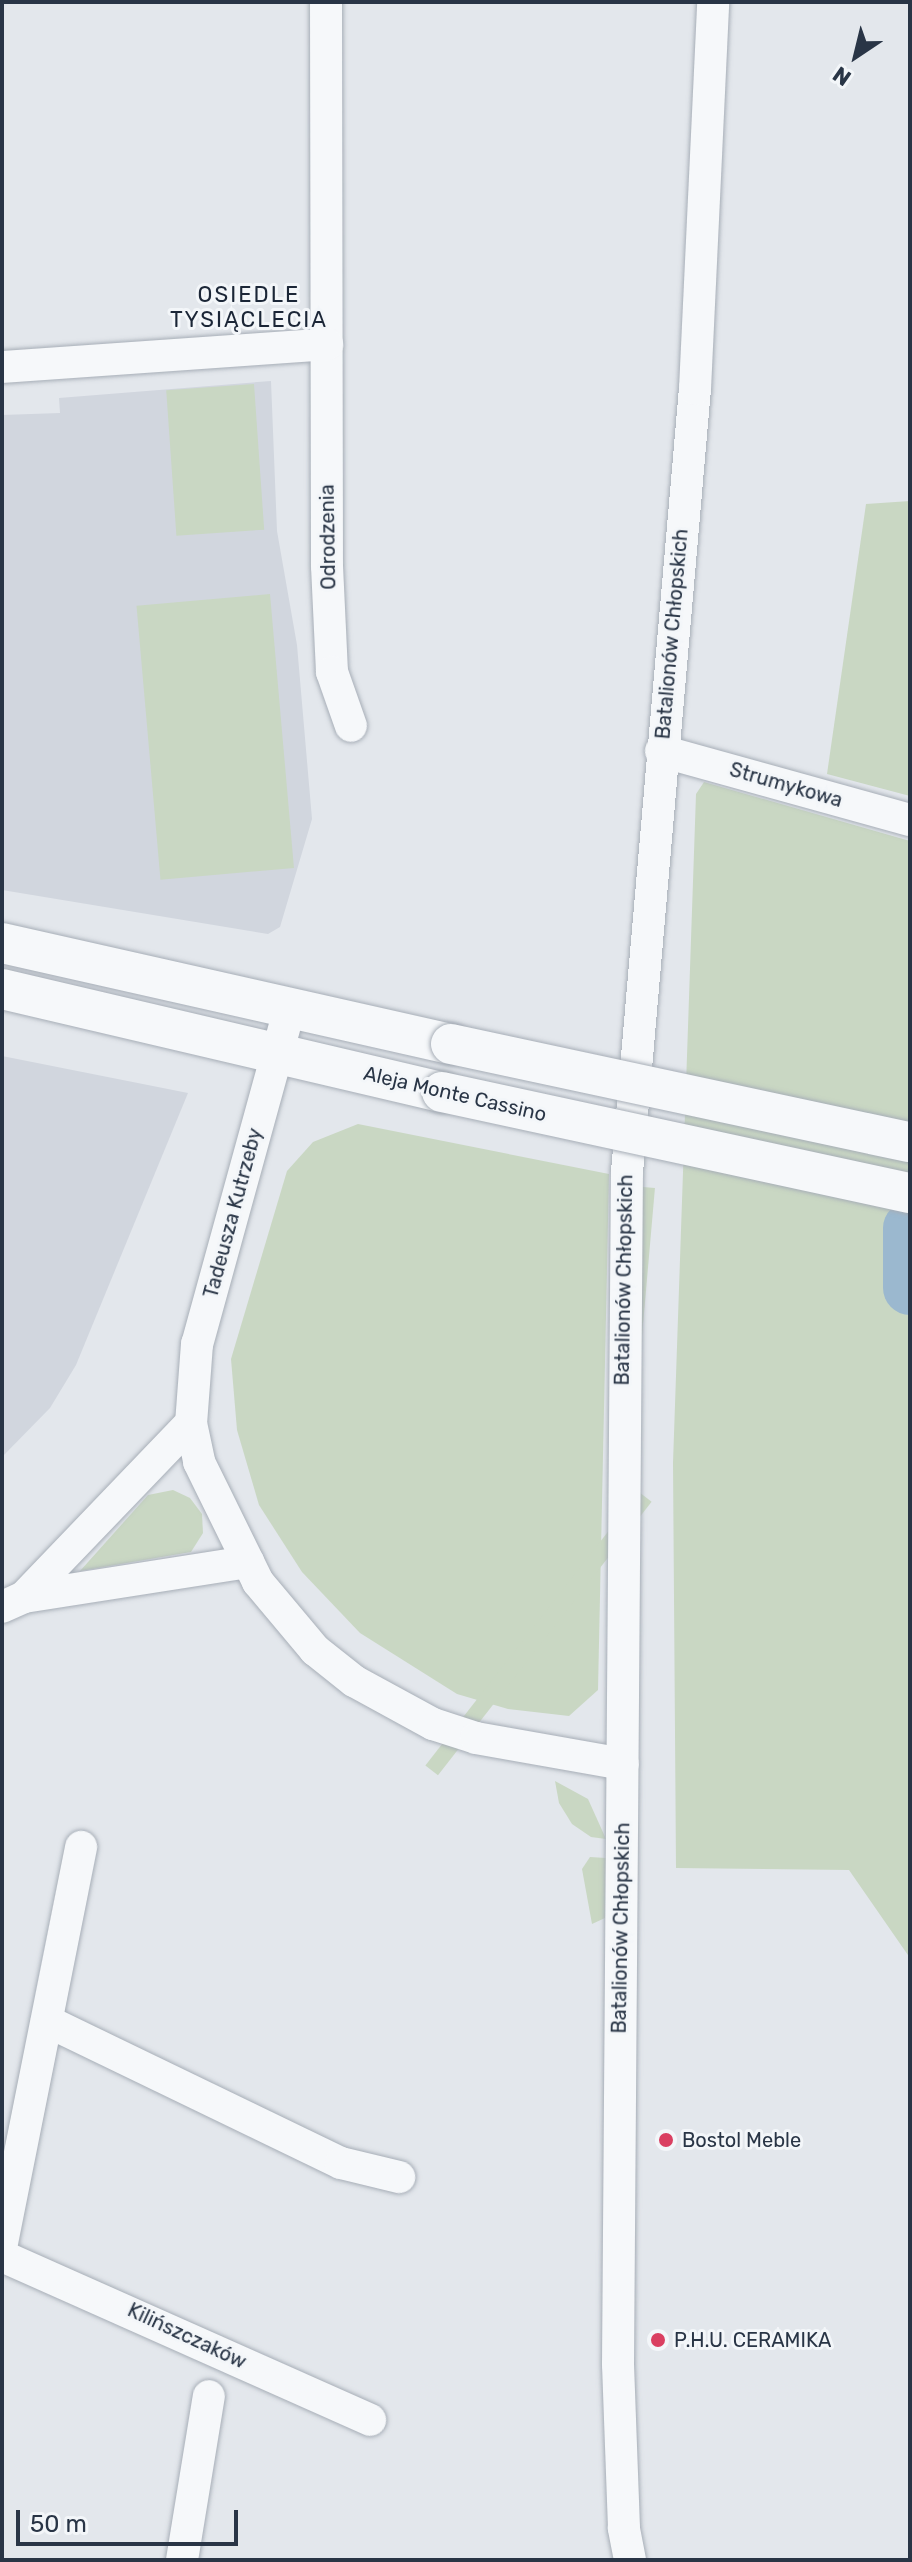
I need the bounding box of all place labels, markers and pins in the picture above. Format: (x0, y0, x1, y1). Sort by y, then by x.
place label: Bostol Meble (682, 2128, 801, 2152)
marker: Bostol Meble (657, 2131, 675, 2149)
place label: P.H.U. CERAMIKA (674, 2328, 831, 2352)
marker: P.H.U. CERAMIKA (649, 2331, 667, 2349)

